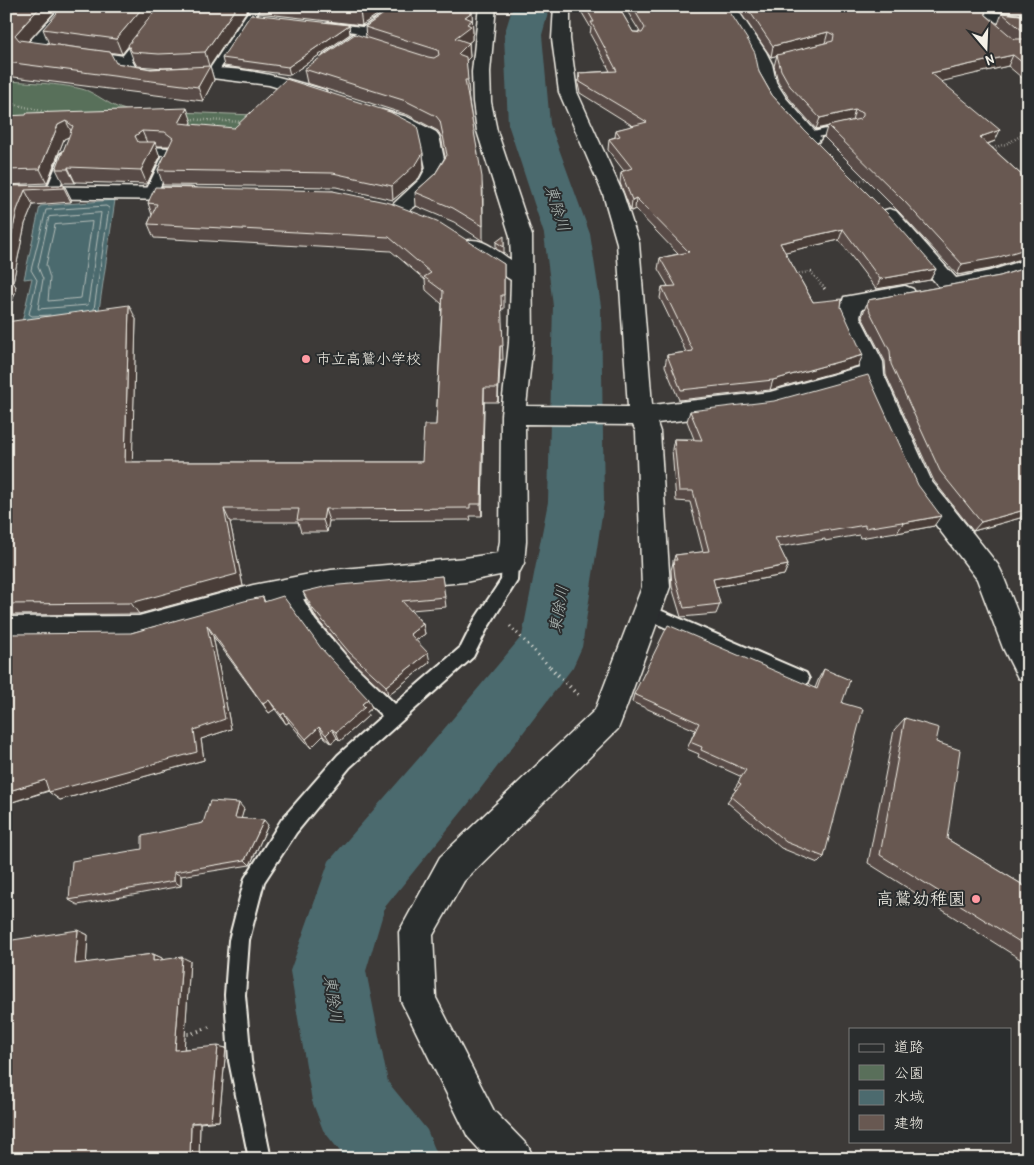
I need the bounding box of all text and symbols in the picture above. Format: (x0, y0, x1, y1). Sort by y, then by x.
north arrow (962, 22, 1012, 72)
text: N (983, 51, 997, 71)
water label: 東除川 (540, 182, 576, 234)
place label: 市立高鷲小学校 (316, 348, 421, 369)
marker: 市立高鷲小学校 (300, 353, 312, 365)
water label: 東除川 (543, 583, 573, 635)
place label: 高鷲幼稚園 (876, 886, 966, 911)
marker: 高鷲幼稚園 (970, 893, 982, 905)
water label: 東除川 (319, 974, 349, 1024)
legend (849, 1028, 1012, 1142)
text: 道路 (894, 1036, 924, 1057)
text: 公園 (894, 1062, 924, 1083)
text: 水域 (894, 1086, 924, 1107)
text: 建物 (894, 1112, 924, 1133)

